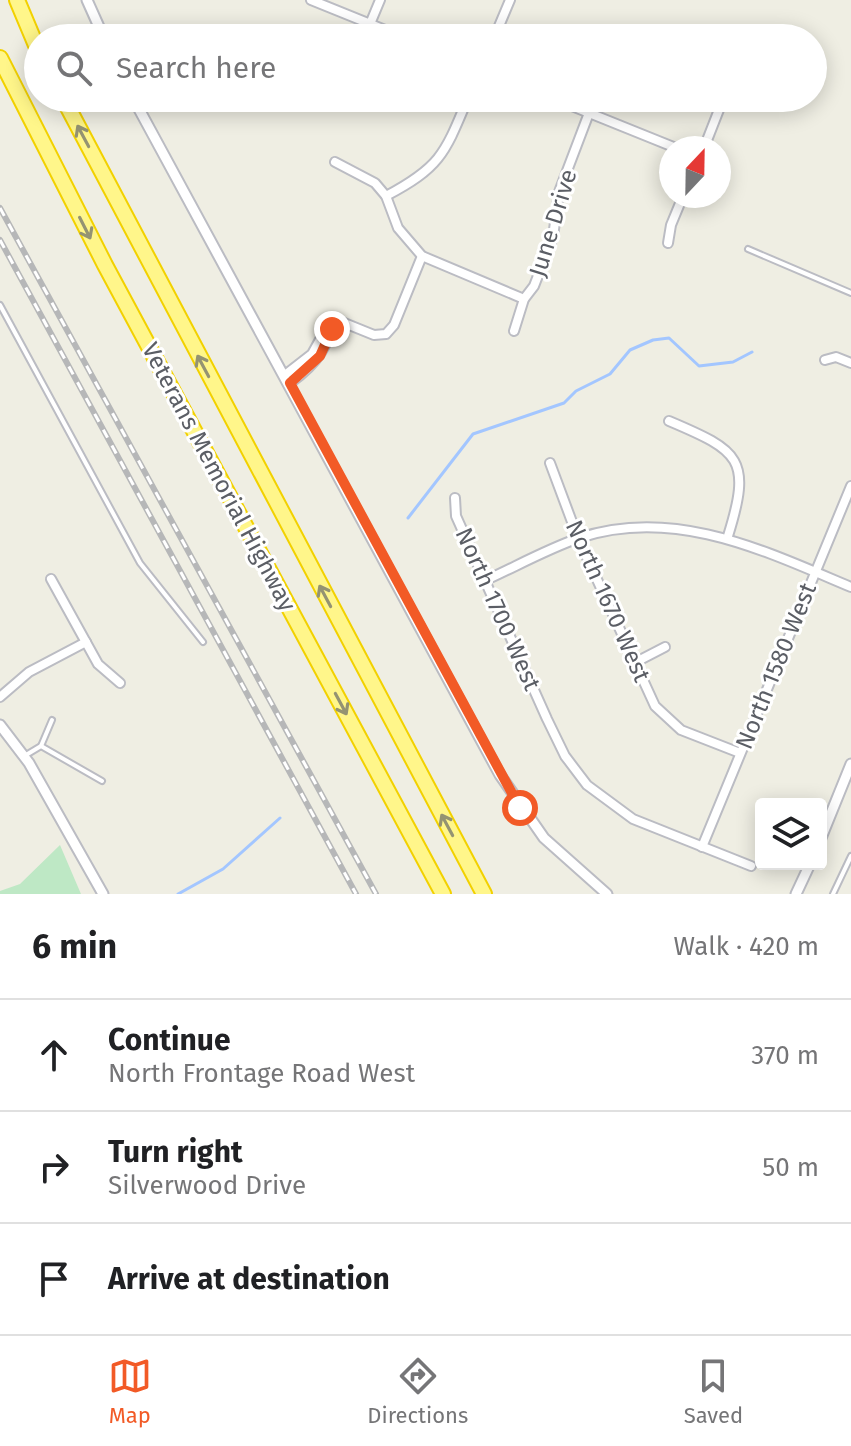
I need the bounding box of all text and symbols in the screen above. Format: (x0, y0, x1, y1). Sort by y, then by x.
search box (24, 24, 827, 112)
icon: search (52, 46, 96, 90)
text: Search here (116, 50, 276, 86)
one-way arrow (74, 124, 90, 148)
north arrow (659, 136, 731, 208)
street label: June Drive (523, 166, 583, 280)
one-way arrow (78, 215, 94, 239)
route end (314, 311, 350, 347)
street label: Veterans Memorial Highway (136, 338, 302, 616)
one-way arrow (195, 355, 211, 378)
street label: North 1670 West (560, 516, 656, 686)
street label: North 1700 West (450, 523, 547, 695)
street label: North 1580 West (730, 579, 822, 753)
one-way arrow (317, 584, 333, 608)
one-way arrow (333, 692, 349, 715)
route start (502, 790, 538, 826)
map controls (755, 798, 827, 870)
button: layers (755, 798, 827, 870)
one-way arrow (439, 814, 455, 837)
text: 6 min (32, 926, 117, 967)
text: Walk · 420 m (674, 931, 819, 962)
text: Continue (108, 1022, 231, 1058)
icon: ahead (32, 1033, 76, 1077)
text: 370 m (751, 1040, 819, 1071)
text: North Frontage Road West (108, 1058, 415, 1089)
text: Turn right (108, 1134, 243, 1170)
icon: right (32, 1145, 76, 1189)
text: 50 m (762, 1152, 819, 1183)
text: Silverwood Drive (108, 1170, 306, 1201)
icon: arrive (32, 1257, 76, 1301)
text: Arrive at destination (108, 1261, 390, 1297)
tab: Map (108, 1354, 152, 1429)
tab: Directions (367, 1354, 468, 1429)
tab: Saved (684, 1354, 743, 1429)

